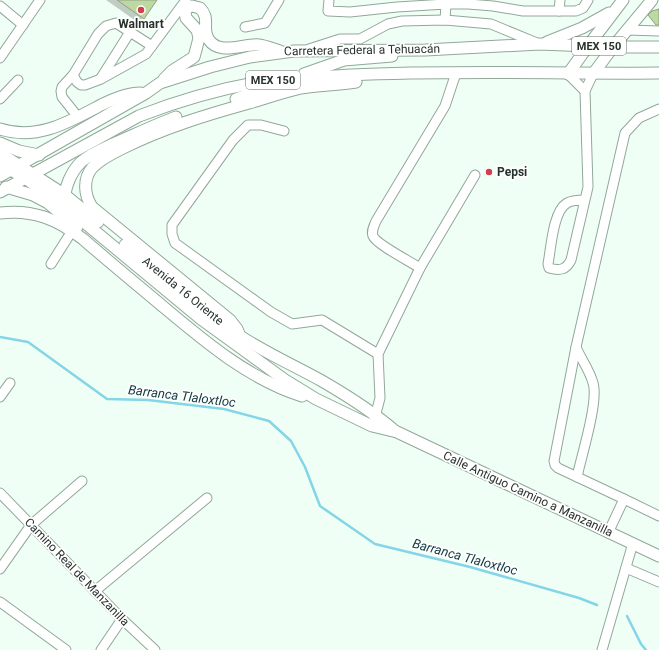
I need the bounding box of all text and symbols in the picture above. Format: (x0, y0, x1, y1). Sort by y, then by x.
marker: Walmart (136, 5, 146, 15)
place label: Walmart (118, 17, 164, 31)
road number: MEX 150 (572, 37, 626, 55)
street label: Carretera Federal a Tehuacán (284, 42, 440, 58)
road number: MEX 150 (246, 71, 300, 89)
place label: Pepsi (497, 165, 527, 179)
marker: Pepsi (484, 167, 494, 177)
street label: Avenida 16 Oriente (140, 254, 226, 328)
water label: Barranca Tlaloxtloc (127, 382, 237, 410)
street label: Calle Antiguo Camino a Manzanilla (441, 448, 615, 540)
street label: Camino Real de Manzanilla (22, 515, 132, 629)
water label: Barranca Tlaloxtloc (411, 536, 520, 578)

